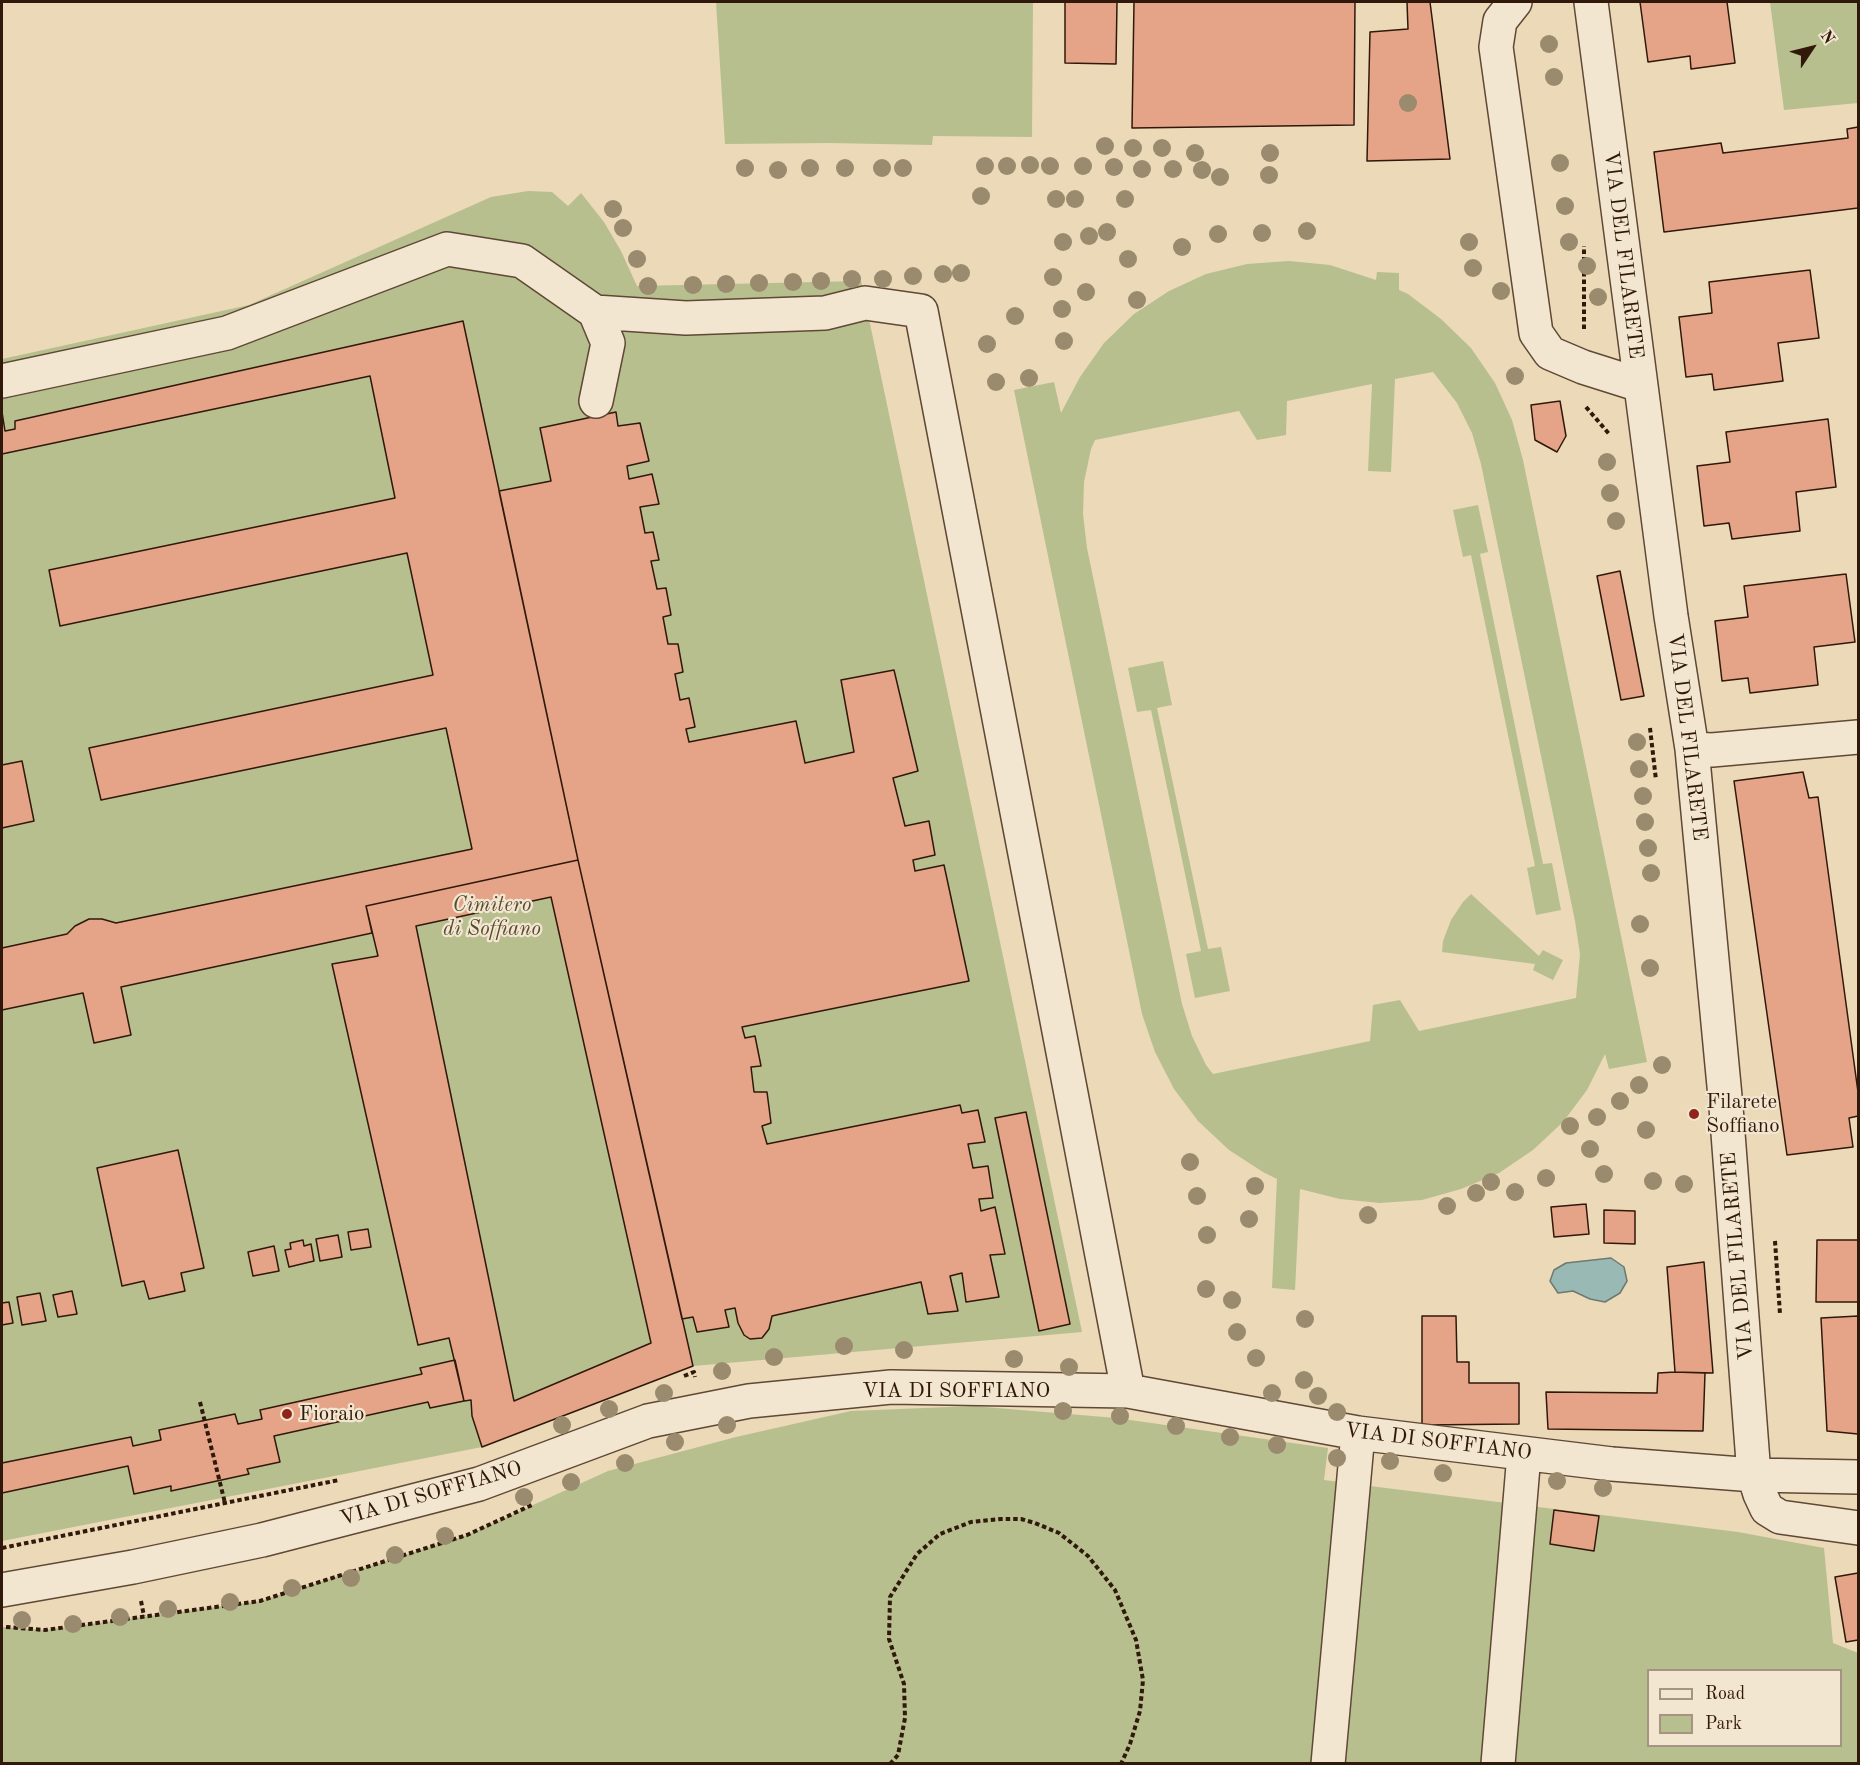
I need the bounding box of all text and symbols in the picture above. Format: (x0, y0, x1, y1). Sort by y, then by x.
north arrow (1782, 18, 1842, 78)
text: N (1817, 28, 1837, 47)
street label: VIA DEL FILARETE (1598, 150, 1648, 360)
street label: VIA DEL FILARETE (1662, 632, 1712, 842)
park label: Cimitero di Soffiano (443, 892, 541, 942)
place label: Filarete Soffiano (1706, 1089, 1780, 1139)
marker: Filarete Soffiano (1687, 1107, 1701, 1121)
street label: VIA DEL FILARETE (1716, 1151, 1760, 1361)
street label: VIA DI SOFFIANO (862, 1378, 1050, 1404)
place label: Fioraio (299, 1401, 364, 1427)
marker: Fioraio (280, 1407, 294, 1421)
street label: VIA DI SOFFIANO (1343, 1418, 1533, 1466)
street label: VIA DI SOFFIANO (337, 1456, 525, 1532)
legend (1647, 1669, 1842, 1747)
text: Road (1705, 1685, 1745, 1703)
text: Park (1705, 1715, 1742, 1733)

